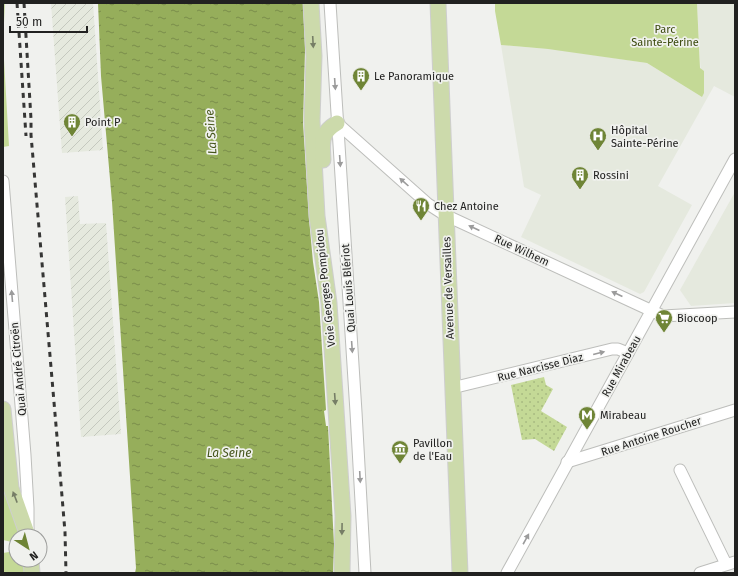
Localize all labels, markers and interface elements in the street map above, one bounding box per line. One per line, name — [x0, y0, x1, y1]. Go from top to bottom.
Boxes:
scale bar — [10, 8, 87, 34]
text: 50 m — [16, 15, 42, 29]
park label: Parc Sainte-Périne — [631, 23, 699, 49]
one-way arrow — [310, 36, 317, 48]
building icon: Le Panoramique — [351, 66, 371, 91]
place label: Le Panoramique — [374, 70, 454, 83]
one-way arrow — [331, 78, 338, 90]
water label: La Seine — [202, 109, 220, 155]
building icon: Point P — [62, 112, 82, 137]
place label: Point P — [85, 116, 121, 129]
place label: Hôpital Sainte-Périne — [611, 124, 679, 150]
hospital icon: Hôpital Sainte-Périne — [588, 126, 608, 151]
one-way arrow — [337, 155, 343, 168]
building icon: Rossini — [570, 165, 590, 190]
place label: Rossini — [593, 169, 629, 182]
one-way arrow — [399, 178, 409, 187]
restaurant icon: Chez Antoine — [411, 196, 431, 221]
place label: Chez Antoine — [434, 200, 499, 213]
one-way arrow — [468, 225, 479, 231]
street label: Voie Georges Pompidou — [313, 228, 338, 347]
street label: Rue Wilhem — [492, 232, 551, 269]
street label: Avenue de Versailles — [440, 237, 457, 339]
street label: Quai Louis Blériot — [339, 243, 358, 333]
one-way arrow — [8, 290, 15, 302]
one-way arrow — [612, 291, 623, 297]
supermarket icon: Biocoop — [654, 308, 674, 333]
place label: Biocoop — [677, 312, 718, 325]
street label: Quai André Citroën — [8, 321, 29, 416]
street label: Rue Mirabeau — [599, 333, 644, 399]
one-way arrow — [349, 341, 356, 353]
one-way arrow — [593, 349, 605, 355]
street label: Rue Narcisse Diaz — [496, 351, 584, 384]
one-way arrow — [332, 393, 339, 405]
metro station icon: Mirabeau — [577, 405, 597, 430]
place label: Mirabeau — [600, 409, 646, 422]
street label: Rue Antoine Roucher — [599, 414, 704, 459]
place label: Pavillon de l'Eau — [413, 437, 452, 463]
museum icon: Pavillon de l'Eau — [390, 439, 410, 464]
water label: La Seine — [207, 446, 251, 460]
one-way arrow — [357, 471, 363, 484]
one-way arrow — [11, 490, 17, 502]
one-way arrow — [339, 523, 346, 535]
north arrow — [8, 528, 48, 568]
one-way arrow — [522, 533, 529, 545]
text: N — [27, 548, 40, 563]

